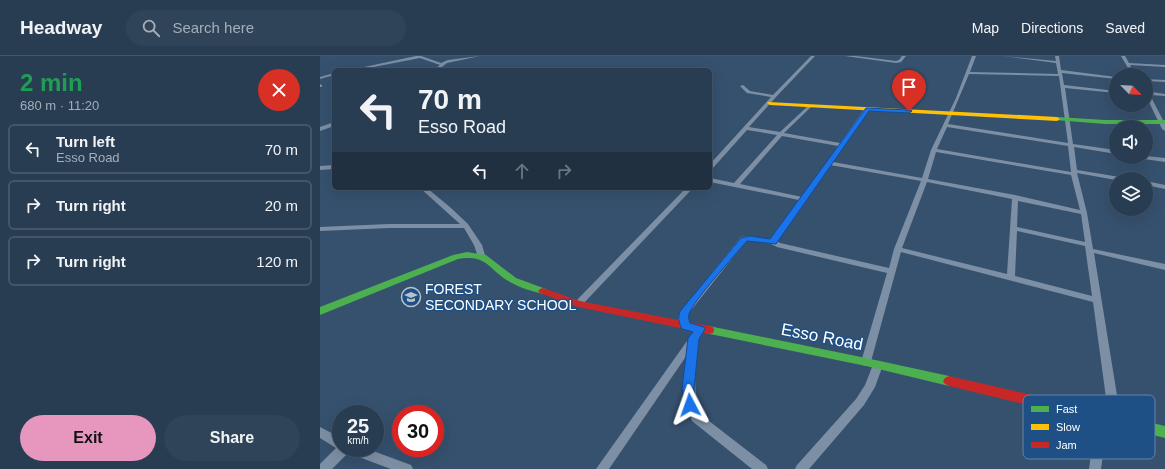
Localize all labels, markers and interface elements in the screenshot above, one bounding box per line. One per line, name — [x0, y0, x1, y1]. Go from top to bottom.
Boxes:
search box — [126, 10, 406, 46]
text: Headway — [20, 17, 102, 38]
icon: search — [140, 17, 162, 39]
text: Search here — [172, 19, 254, 36]
text: Map — [972, 20, 999, 36]
text: Directions — [1021, 20, 1083, 36]
text: Saved — [1105, 20, 1145, 36]
north arrow — [1109, 68, 1153, 112]
map controls — [1109, 68, 1153, 216]
text: 2 min — [20, 69, 83, 96]
button: close — [258, 69, 300, 111]
pin — [892, 70, 926, 111]
icon: arrive — [898, 76, 920, 98]
icon: left — [352, 84, 404, 136]
text: 70 m — [418, 84, 482, 115]
text: 680 m · 11:20 — [20, 98, 99, 113]
text: Esso Road — [418, 117, 506, 137]
button: sound — [1109, 120, 1153, 164]
text: Turn left — [56, 133, 115, 150]
icon: left — [22, 138, 44, 160]
text: 70 m — [265, 141, 298, 158]
text: Esso Road — [56, 150, 120, 165]
icon: left — [469, 160, 491, 182]
icon: ahead — [511, 160, 533, 182]
icon: right — [553, 160, 575, 182]
button: layers — [1109, 172, 1153, 216]
icon: right — [22, 194, 44, 216]
text: Turn right — [56, 197, 126, 214]
text: 20 m — [265, 197, 298, 214]
icon: right — [22, 250, 44, 272]
text: Turn right — [56, 253, 126, 270]
text: 120 m — [256, 253, 298, 270]
place label: FOREST SECONDARY SCHOOL — [425, 281, 576, 313]
school or university icon: FOREST SECONDARY SCHOOL — [400, 286, 422, 308]
street label: Esso Road — [779, 320, 865, 354]
position arrow — [669, 384, 711, 426]
legend — [1023, 395, 1155, 459]
text: Fast — [1056, 403, 1077, 415]
speed limit sign: 30 — [392, 405, 444, 457]
button: Exit — [20, 415, 156, 461]
button: Share — [164, 415, 300, 461]
text: 25 — [347, 415, 369, 437]
text: Slow — [1056, 421, 1080, 433]
text: km/h — [347, 435, 369, 446]
text: Jam — [1056, 439, 1077, 451]

